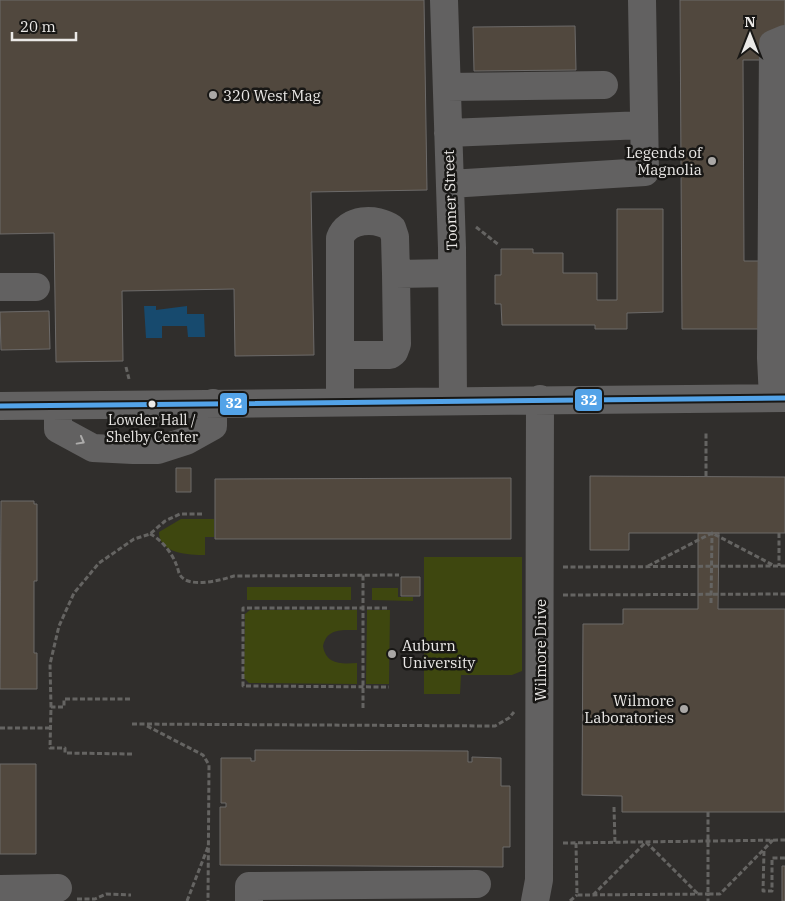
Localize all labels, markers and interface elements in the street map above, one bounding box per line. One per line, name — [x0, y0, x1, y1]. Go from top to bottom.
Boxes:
scale bar — [12, 10, 76, 42]
north arrow — [725, 10, 775, 60]
text: N — [744, 13, 756, 31]
text: 20 m — [20, 17, 56, 36]
place label: 320 West Mag — [223, 86, 321, 105]
marker: 320 West Mag — [207, 89, 219, 101]
place label: Legends of Magnolia — [626, 143, 703, 179]
street label: Toomer Street — [439, 149, 461, 251]
marker: Legends of Magnolia — [706, 155, 718, 167]
line badge: 32 — [574, 388, 603, 412]
text: 32 — [581, 391, 597, 409]
line badge: 32 — [219, 392, 248, 416]
text: 32 — [226, 394, 242, 412]
marker: Lowder Hall / Shelby Center — [147, 399, 157, 409]
place label: Lowder Hall / Shelby Center — [106, 411, 199, 446]
one-way arrow — [76, 435, 85, 445]
street label: Wilmore Drive — [531, 599, 550, 701]
place label: Auburn University — [402, 636, 475, 672]
marker: Auburn University — [386, 648, 398, 660]
place label: Wilmore Laboratories — [584, 691, 674, 727]
marker: Wilmore Laboratories — [678, 703, 690, 715]

